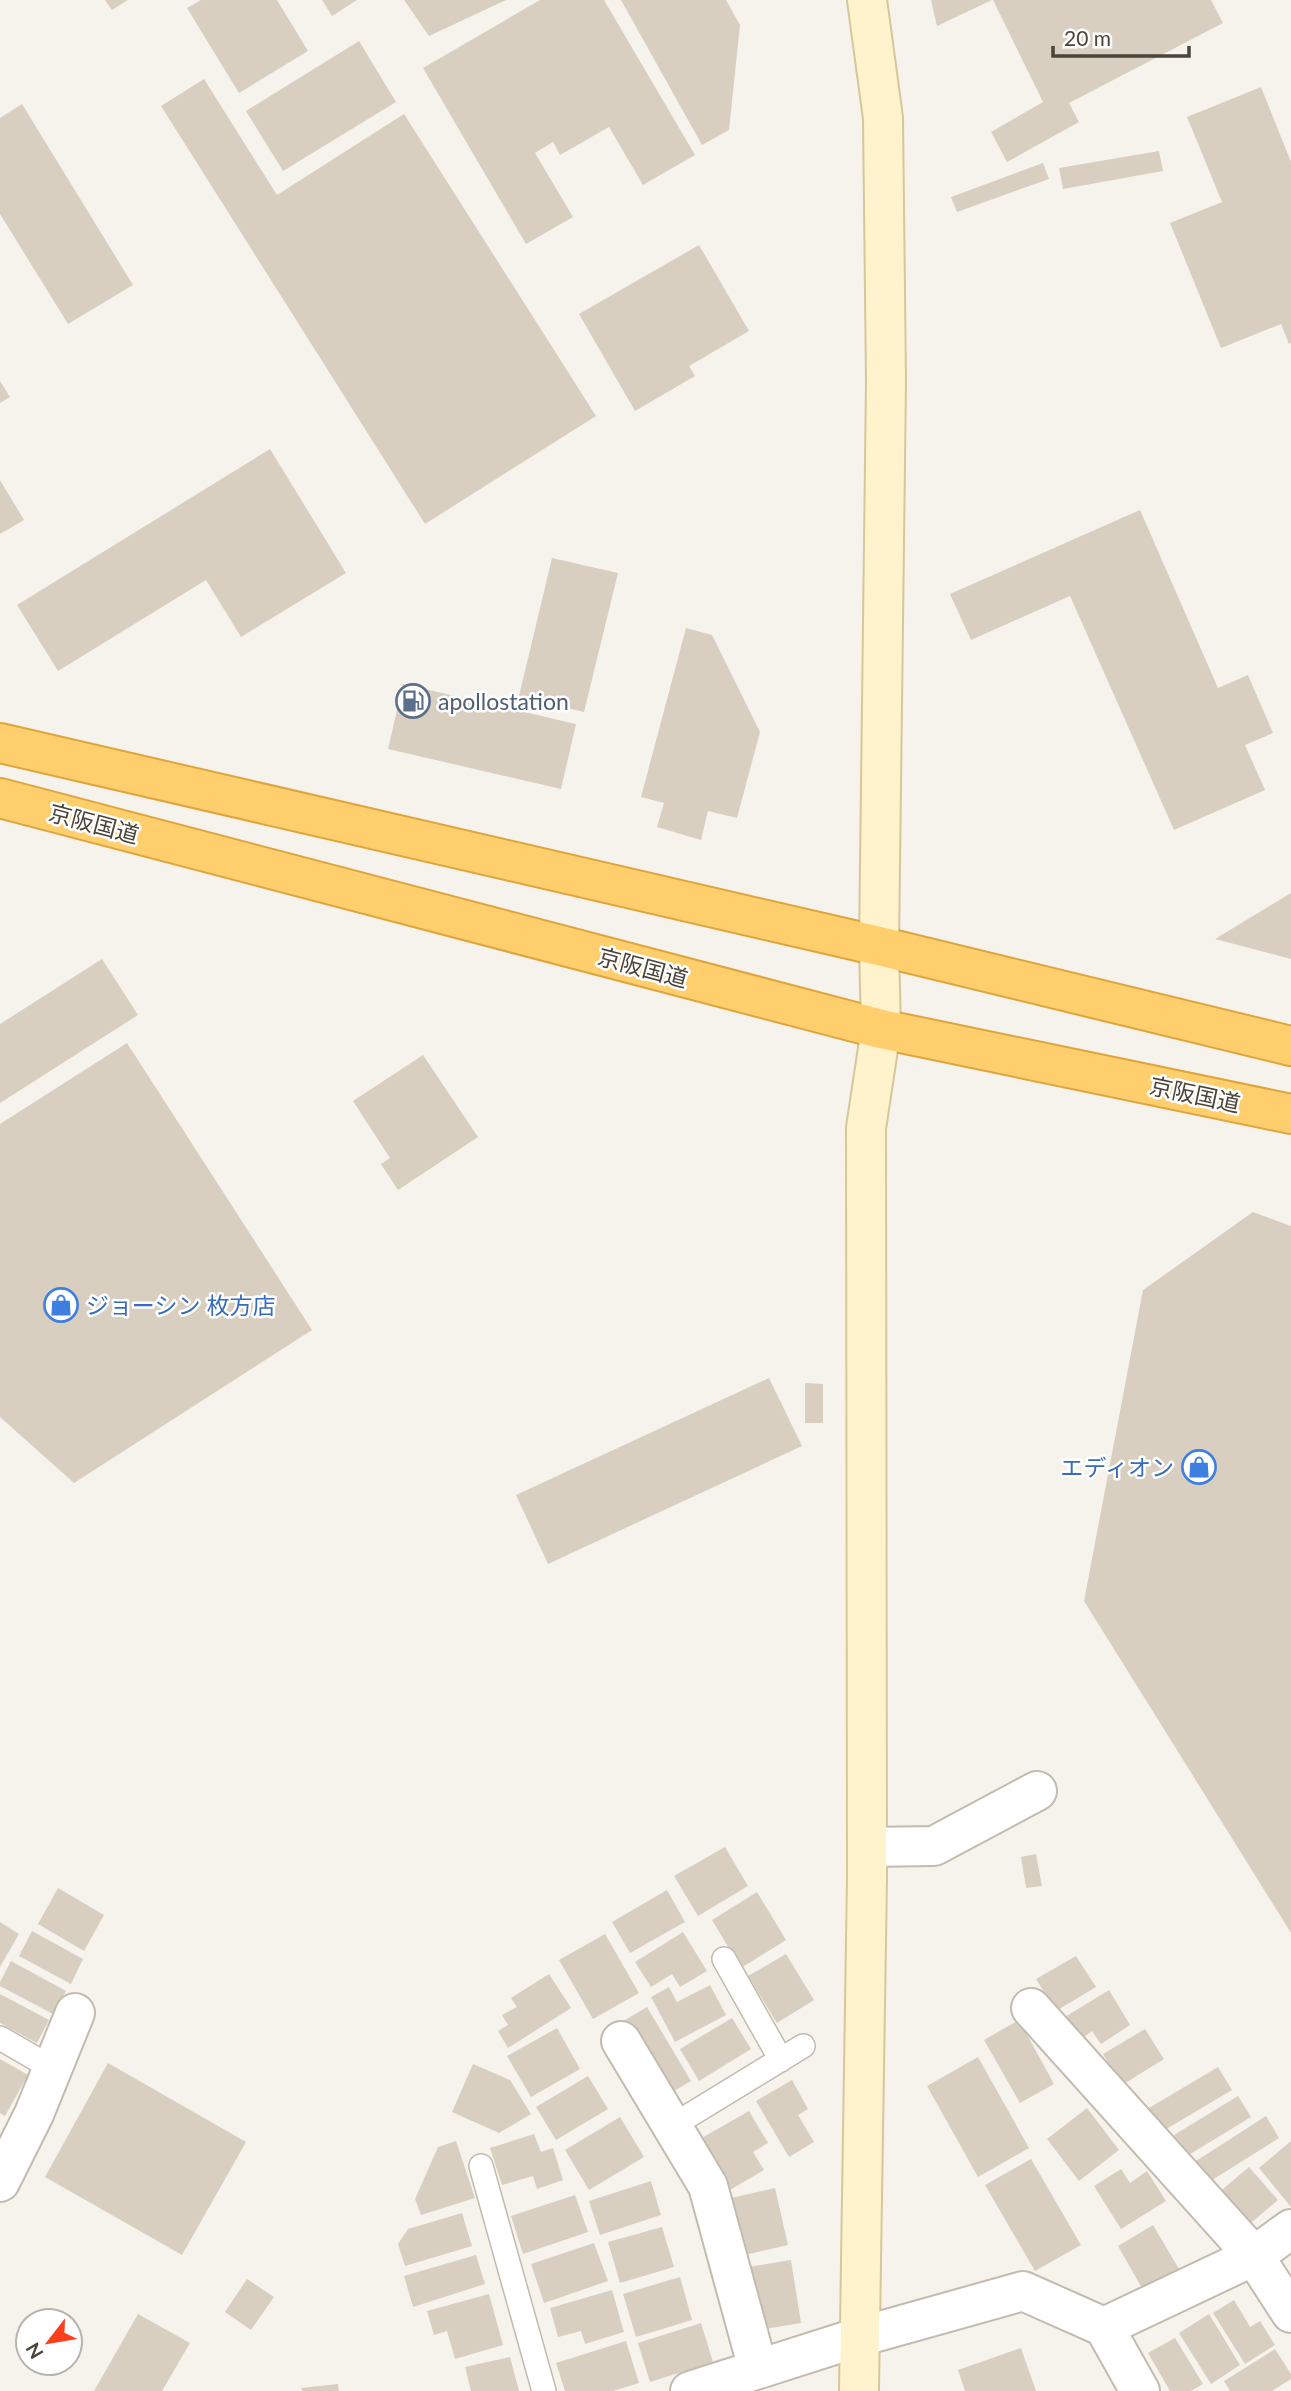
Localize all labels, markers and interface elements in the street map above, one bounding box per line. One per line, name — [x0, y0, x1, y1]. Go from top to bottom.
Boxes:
scale bar — [1053, 14, 1190, 58]
text: 20 m — [1064, 25, 1111, 50]
fuel station icon: apollostation — [394, 682, 432, 720]
place label: apollostation — [438, 687, 569, 715]
street label: 京阪国道 — [46, 798, 142, 848]
street label: 京阪国道 — [595, 942, 691, 992]
street label: 京阪国道 — [1147, 1071, 1243, 1117]
shop icon: ジョーシン 枚方店 — [42, 1286, 80, 1324]
place label: ジョーシン 枚方店 — [86, 1291, 275, 1319]
shop icon: エディオン — [1180, 1448, 1218, 1486]
place label: エディオン — [1061, 1453, 1174, 1481]
north arrow — [14, 2307, 84, 2377]
text: N — [20, 2339, 48, 2363]

